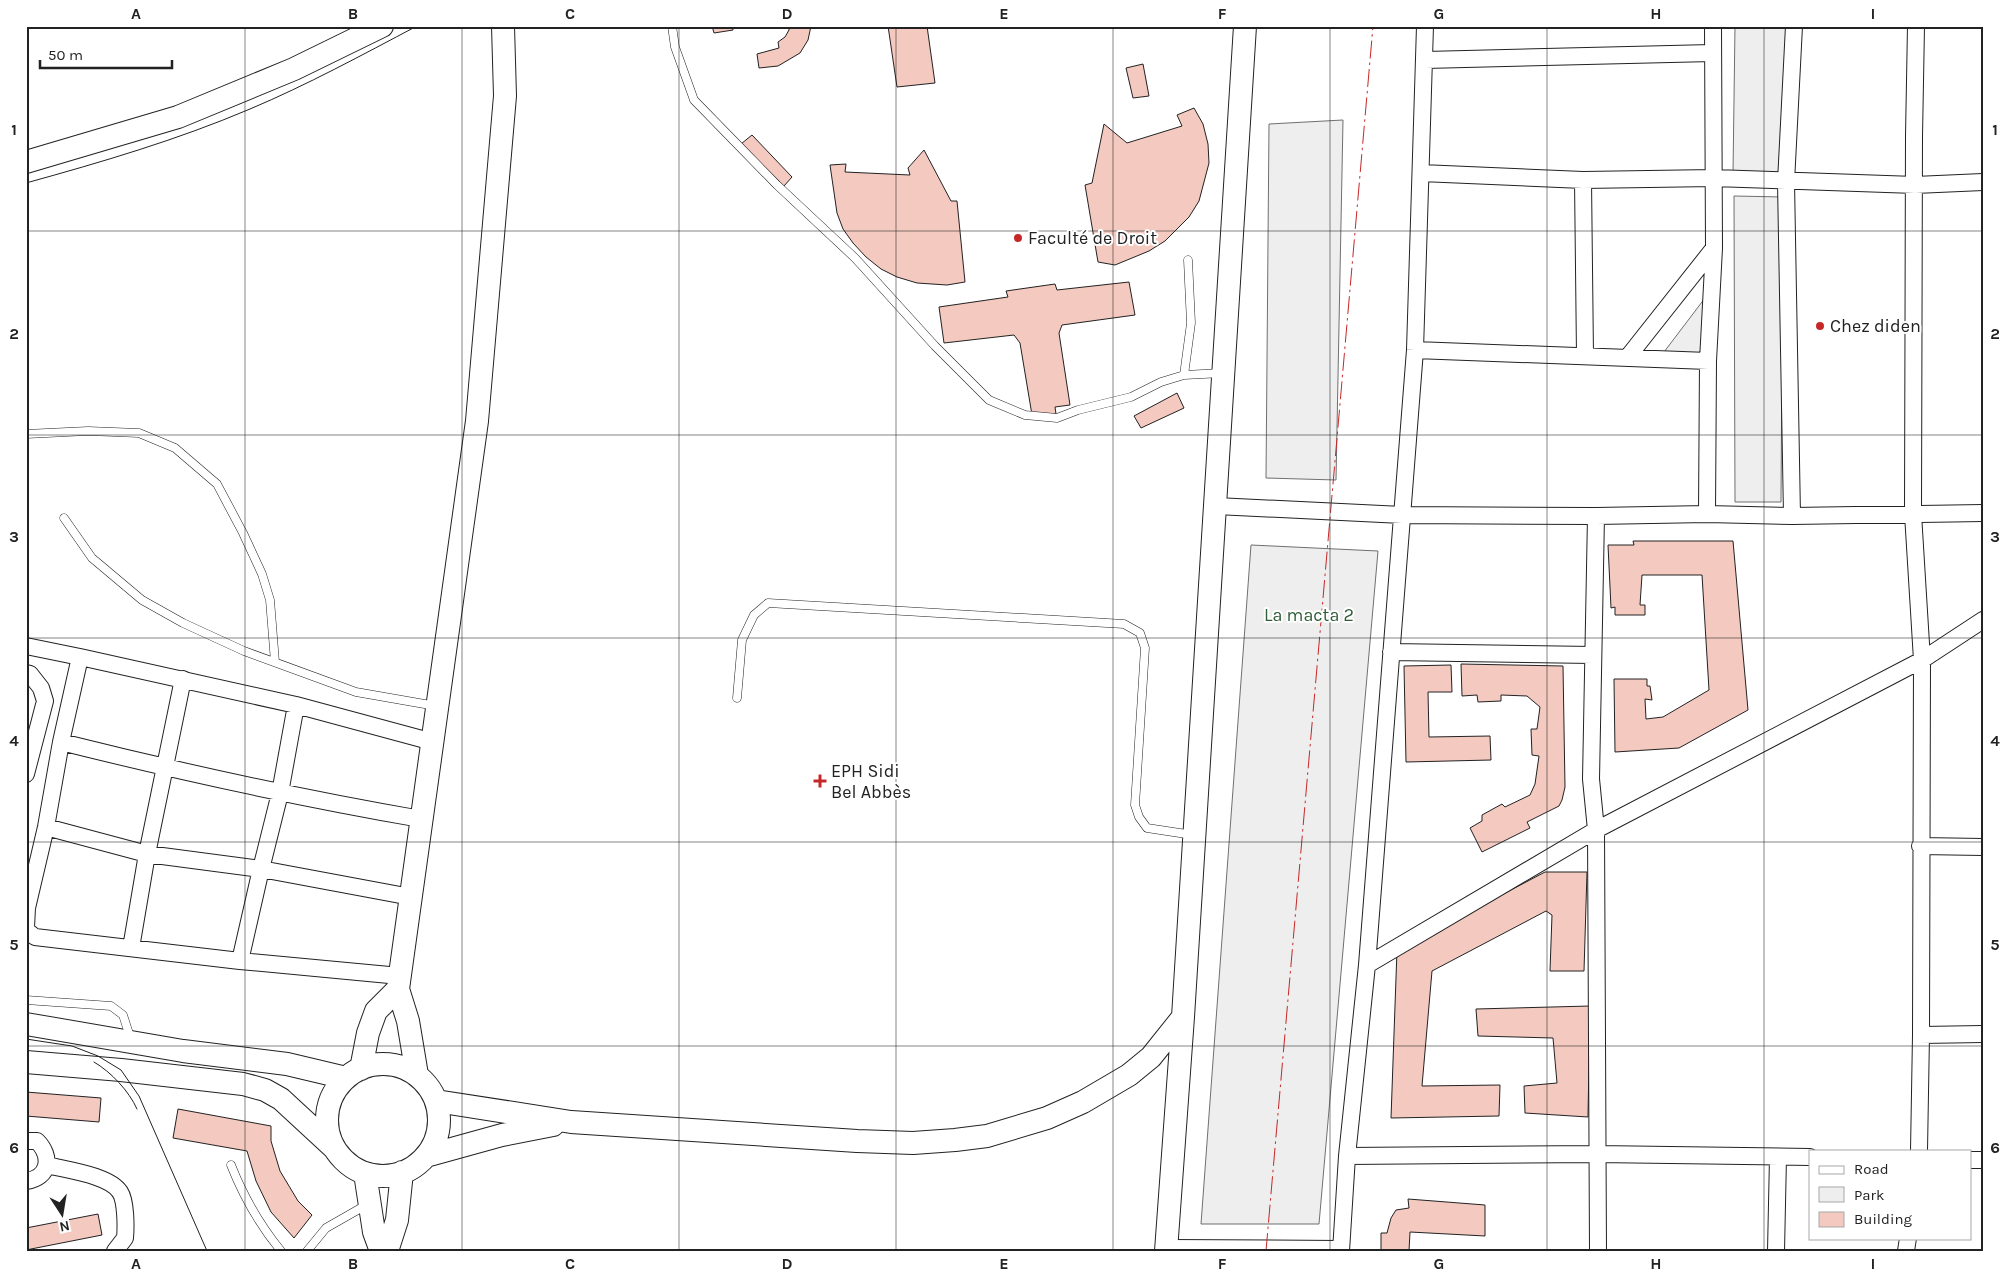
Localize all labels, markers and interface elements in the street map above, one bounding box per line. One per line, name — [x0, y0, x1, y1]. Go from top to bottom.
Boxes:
text: A — [131, 4, 141, 23]
text: B — [348, 4, 358, 23]
text: C — [565, 4, 575, 23]
text: D — [782, 4, 793, 23]
text: E — [999, 4, 1009, 23]
text: F — [1218, 4, 1227, 23]
text: G — [1434, 4, 1444, 23]
text: H — [1650, 4, 1662, 23]
text: I — [1871, 4, 1875, 23]
scale bar — [40, 38, 172, 70]
text: 50 m — [48, 46, 83, 64]
text: 1 — [11, 120, 17, 139]
text: 1 — [1992, 120, 1998, 139]
place label: Faculté de Droit — [1028, 227, 1157, 249]
marker: Faculté de Droit — [1012, 232, 1024, 244]
place label: Chez diden — [1830, 315, 1921, 337]
marker: Chez diden — [1814, 320, 1826, 332]
text: 2 — [9, 324, 19, 343]
text: 2 — [1990, 324, 2000, 343]
text: 3 — [9, 527, 19, 546]
text: 3 — [1990, 527, 2000, 546]
park label: La macta 2 — [1264, 604, 1354, 626]
text: 4 — [9, 731, 19, 750]
text: 4 — [1990, 731, 2000, 750]
place label: EPH Sidi Bel Abbès — [831, 760, 911, 803]
marker: EPH Sidi Bel Abbès — [813, 774, 827, 788]
text: 5 — [9, 935, 19, 954]
text: 5 — [1990, 935, 2000, 954]
text: 6 — [9, 1138, 19, 1157]
text: 6 — [1990, 1138, 2000, 1157]
legend — [1809, 1150, 1972, 1240]
text: Road — [1854, 1160, 1889, 1178]
text: Park — [1854, 1186, 1884, 1204]
north arrow — [38, 1190, 88, 1240]
text: Building — [1854, 1210, 1912, 1228]
text: N — [58, 1217, 71, 1236]
text: A — [131, 1254, 141, 1273]
text: B — [348, 1254, 358, 1273]
text: C — [565, 1254, 575, 1273]
text: D — [782, 1254, 793, 1273]
text: E — [999, 1254, 1009, 1273]
text: F — [1218, 1254, 1227, 1273]
text: G — [1434, 1254, 1444, 1273]
text: H — [1650, 1254, 1662, 1273]
text: I — [1871, 1254, 1875, 1273]

